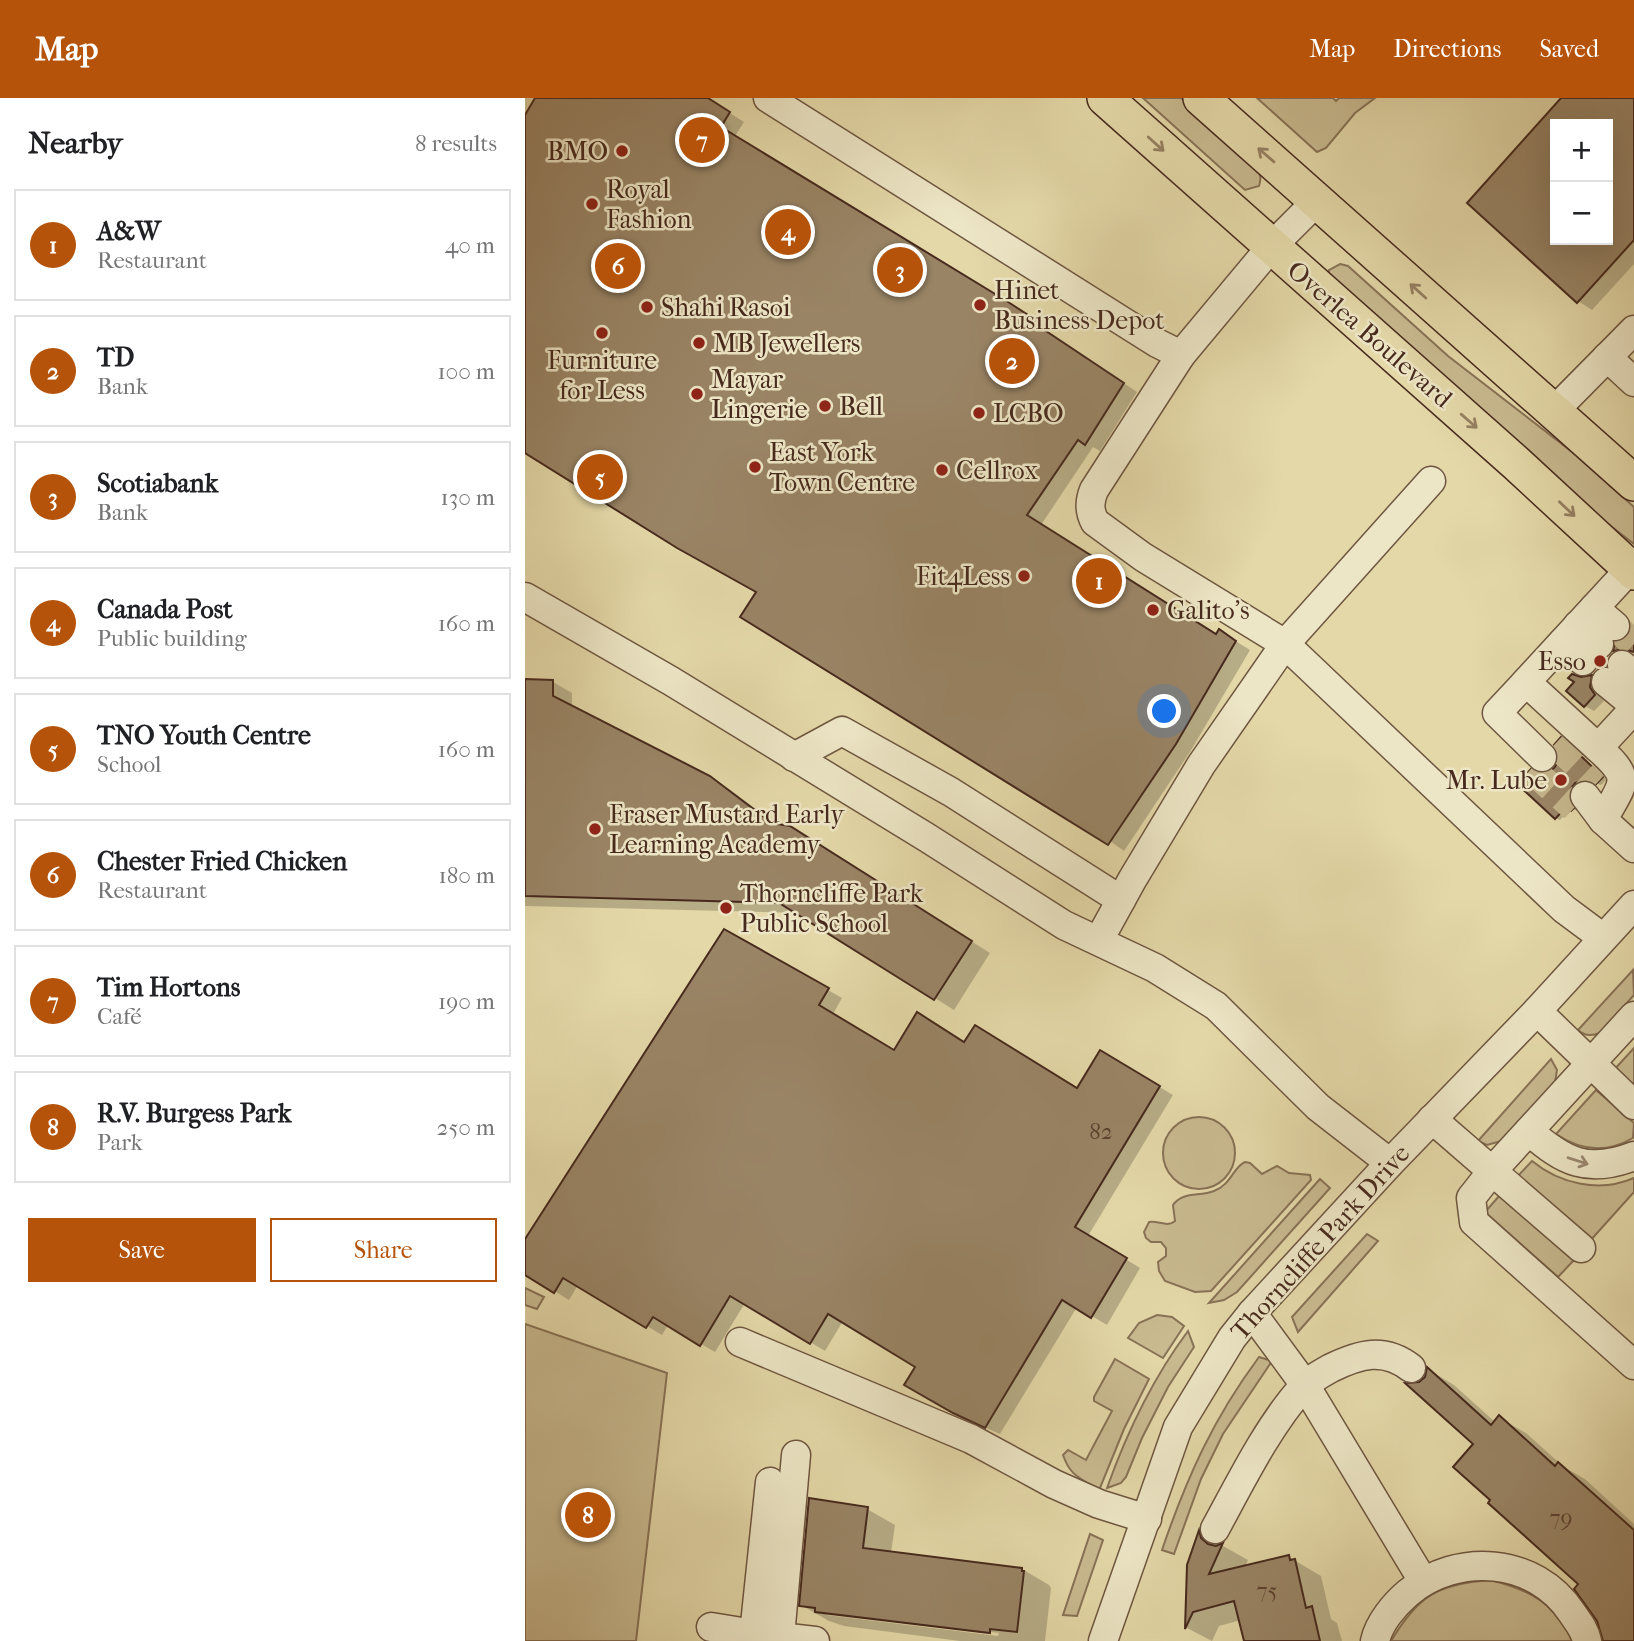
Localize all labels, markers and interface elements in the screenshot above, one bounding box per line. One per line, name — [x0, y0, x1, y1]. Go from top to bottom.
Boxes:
text: Map — [35, 30, 98, 69]
text: Map — [1309, 35, 1355, 63]
text: Directions — [1393, 35, 1501, 63]
text: Saved — [1539, 35, 1599, 63]
pin: 7 — [679, 114, 725, 166]
map controls — [1550, 119, 1613, 245]
button: + — [1550, 119, 1613, 182]
text: Nearby — [28, 126, 123, 161]
text: 8 results — [415, 130, 497, 157]
one-way arrow — [1147, 135, 1164, 152]
place label: BMO — [547, 136, 608, 167]
marker: BMO — [614, 143, 630, 159]
one-way arrow — [1258, 147, 1276, 163]
place label: Royal Fashion — [606, 174, 692, 235]
button: − — [1550, 182, 1613, 245]
marker: Royal Fashion — [584, 196, 600, 212]
pin: 4 — [765, 206, 811, 258]
text: A&W — [97, 216, 161, 247]
text: 1 — [49, 232, 57, 259]
text: 40 m — [445, 232, 495, 259]
pin: 6 — [595, 240, 641, 292]
pin: 3 — [877, 244, 923, 296]
text: Restaurant — [97, 247, 207, 274]
street label: Overlea Boulevard — [1281, 254, 1459, 415]
place label: Hinet Business Depot — [994, 275, 1165, 336]
one-way arrow — [1409, 283, 1427, 299]
place label: Shahi Rasoi — [661, 292, 791, 323]
marker: Hinet Business Depot — [972, 297, 988, 313]
marker: Shahi Rasoi — [639, 299, 655, 315]
marker: Furniture for Less — [594, 325, 610, 341]
place label: MB Jewellers — [713, 328, 860, 359]
marker: MB Jewellers — [691, 335, 707, 351]
pin: 2 — [989, 335, 1035, 387]
text: TD — [97, 342, 134, 373]
place label: Furniture for Less — [547, 345, 657, 406]
text: 2 — [47, 358, 59, 385]
text: 100 m — [437, 358, 495, 385]
place label: Mayar Lingerie — [711, 364, 808, 425]
text: Bank — [97, 373, 148, 400]
marker: Mayar Lingerie — [689, 386, 705, 402]
place label: Bell — [839, 391, 883, 422]
marker: Bell — [817, 398, 833, 414]
place label: LCBO — [993, 398, 1064, 429]
marker: LCBO — [971, 405, 987, 421]
one-way arrow — [1460, 413, 1478, 429]
place label: East York Town Centre — [769, 437, 915, 498]
pin: 5 — [577, 451, 623, 503]
place label: Cellrox — [956, 455, 1038, 486]
marker: East York Town Centre — [747, 459, 763, 475]
marker: Cellrox — [934, 462, 950, 478]
text: Scotiabank — [97, 468, 218, 499]
text: 3 — [48, 484, 58, 511]
text: 130 m — [441, 484, 495, 511]
text: Bank — [97, 499, 148, 526]
one-way arrow — [1558, 501, 1575, 518]
pin: 1 — [1076, 555, 1122, 607]
place label: Fit4Less — [916, 561, 1010, 592]
marker: Fit4Less — [1016, 568, 1032, 584]
text: Canada Post — [97, 594, 233, 625]
place label: Galito's — [1167, 595, 1250, 626]
marker: Galito's — [1145, 602, 1161, 618]
text: 4 — [46, 610, 60, 637]
text: 160 m — [438, 610, 495, 637]
text: Public building — [97, 625, 247, 652]
place label: Esso — [1538, 646, 1586, 677]
marker: Esso — [1592, 653, 1608, 669]
your location — [1147, 694, 1181, 728]
text: TNO Youth Centre — [97, 720, 311, 751]
text: 5 — [48, 736, 58, 763]
text: 160 m — [438, 736, 495, 763]
text: School — [97, 751, 161, 778]
place label: Mr. Lube — [1446, 765, 1547, 796]
marker: Mr. Lube — [1553, 772, 1569, 788]
place label: Fraser Mustard Early Learning Academy — [609, 799, 845, 860]
marker: Fraser Mustard Early Learning Academy — [587, 821, 603, 837]
text: Chester Fried Chicken — [97, 846, 347, 877]
text: 6 — [47, 862, 59, 889]
text: 180 m — [438, 862, 495, 889]
text: Restaurant — [97, 877, 207, 904]
place label: Thorncliffe Park Public School — [740, 878, 924, 939]
marker: Thorncliffe Park Public School — [718, 900, 734, 916]
text: Tim Hortons — [97, 972, 240, 1003]
text: 7 — [47, 988, 59, 1015]
text: 190 m — [438, 988, 495, 1015]
text: Café — [97, 1003, 142, 1030]
text: R.V. Burgess Park — [97, 1098, 291, 1129]
text: 8 — [47, 1114, 59, 1141]
text: 250 m — [437, 1114, 495, 1141]
house number: 82 — [1089, 1118, 1113, 1145]
text: Park — [97, 1129, 143, 1156]
street label: Thorncliffe Park Drive — [1224, 1138, 1416, 1346]
one-way arrow — [1566, 1156, 1588, 1168]
button: Save — [28, 1218, 256, 1282]
button: Share — [270, 1218, 497, 1282]
pin: 8 — [565, 1489, 611, 1541]
house number: 79 — [1549, 1504, 1573, 1531]
house number: 75 — [1256, 1577, 1278, 1604]

